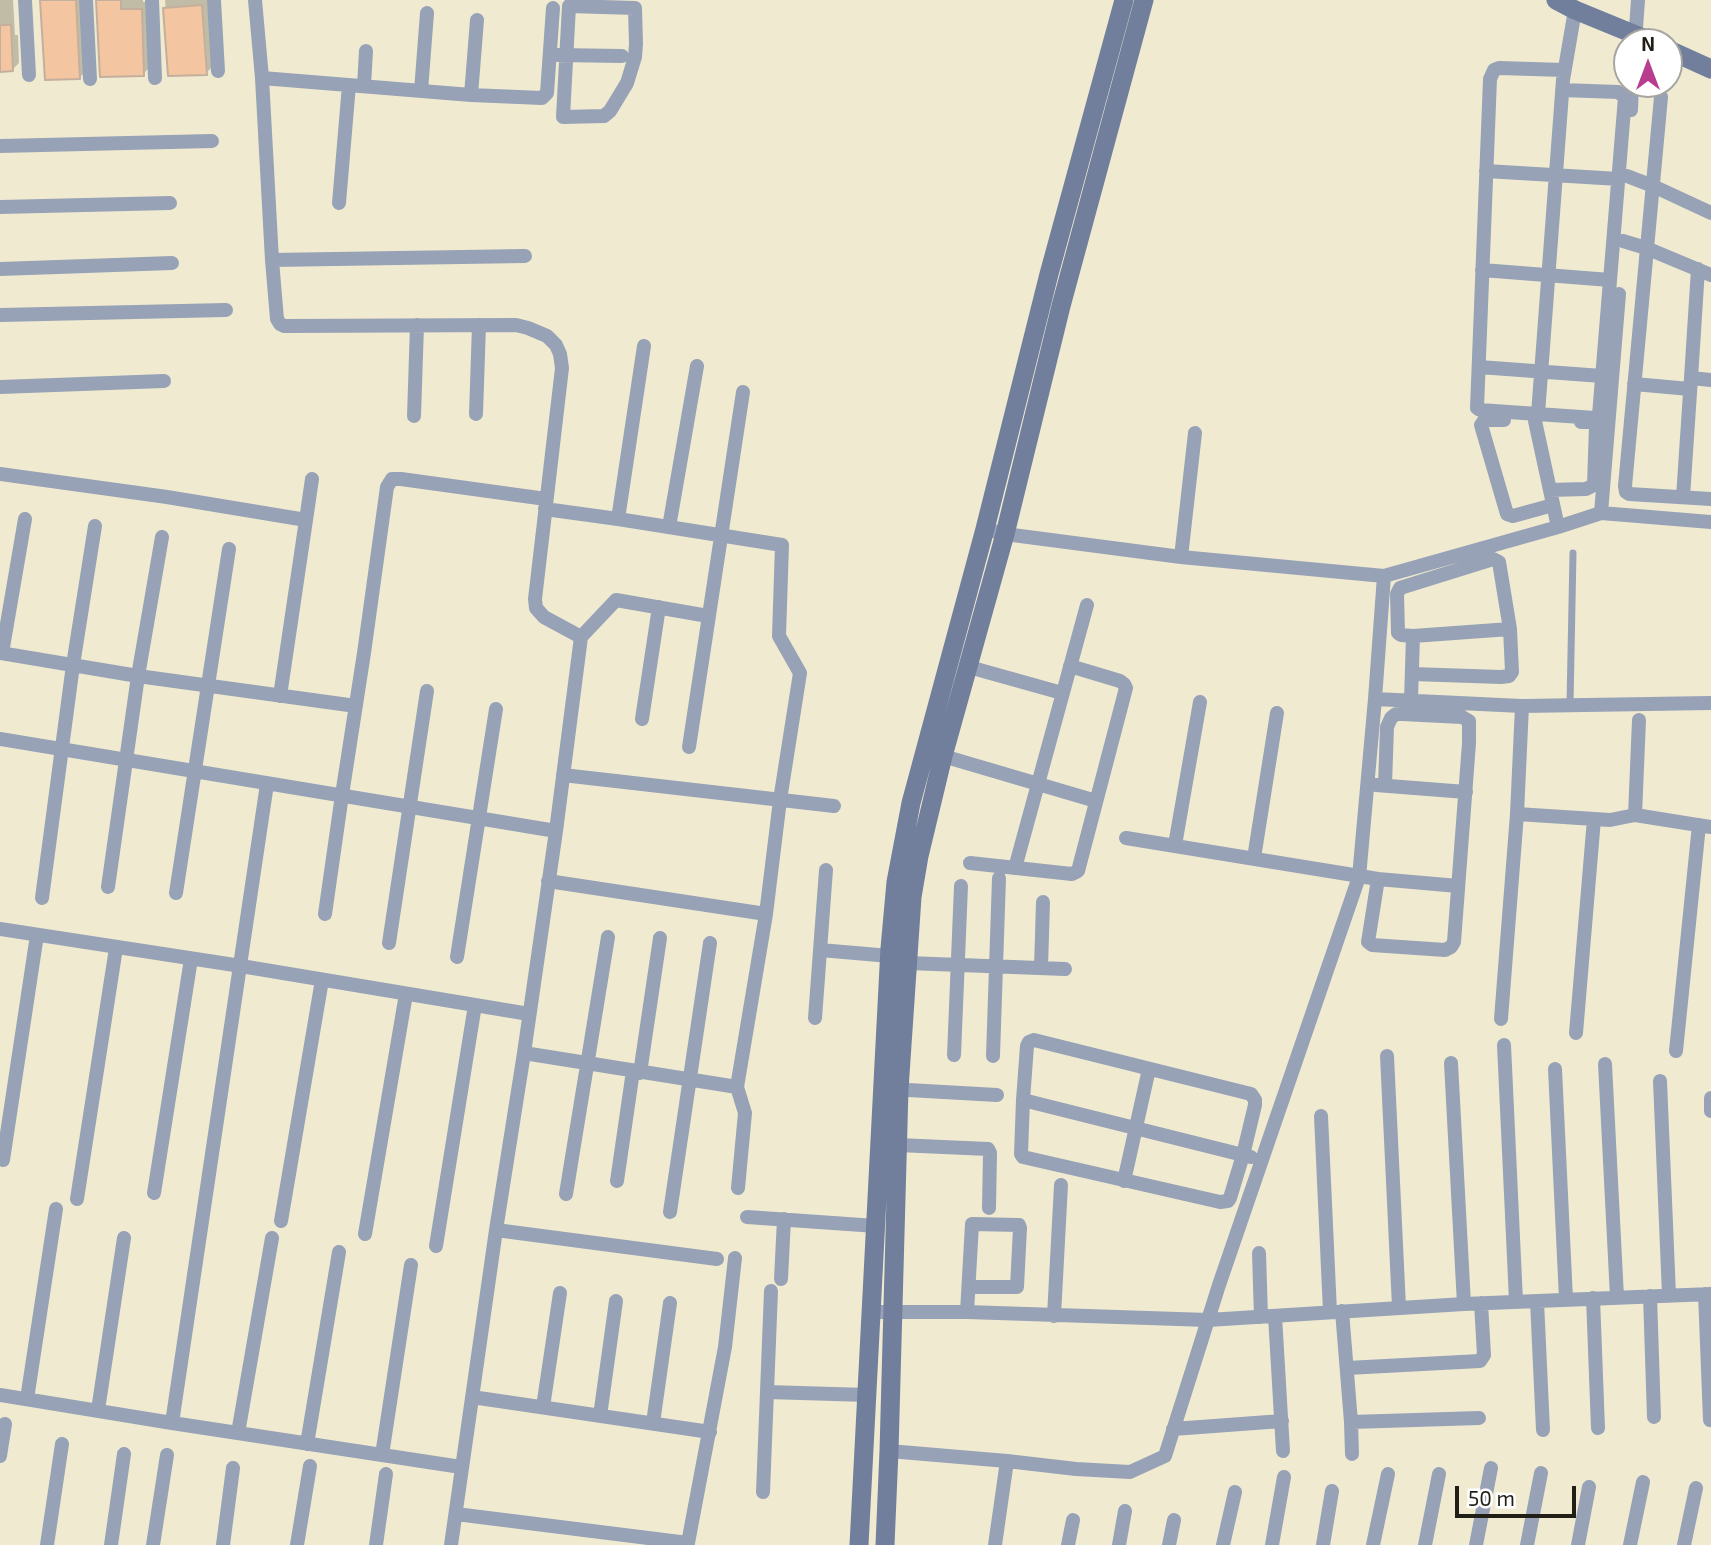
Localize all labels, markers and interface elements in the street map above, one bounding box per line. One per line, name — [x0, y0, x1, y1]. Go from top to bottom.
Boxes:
north arrow — [1613, 28, 1683, 98]
text: N — [1641, 32, 1655, 55]
scale bar — [1459, 1472, 1580, 1516]
text: 50 m — [1468, 1485, 1515, 1510]

